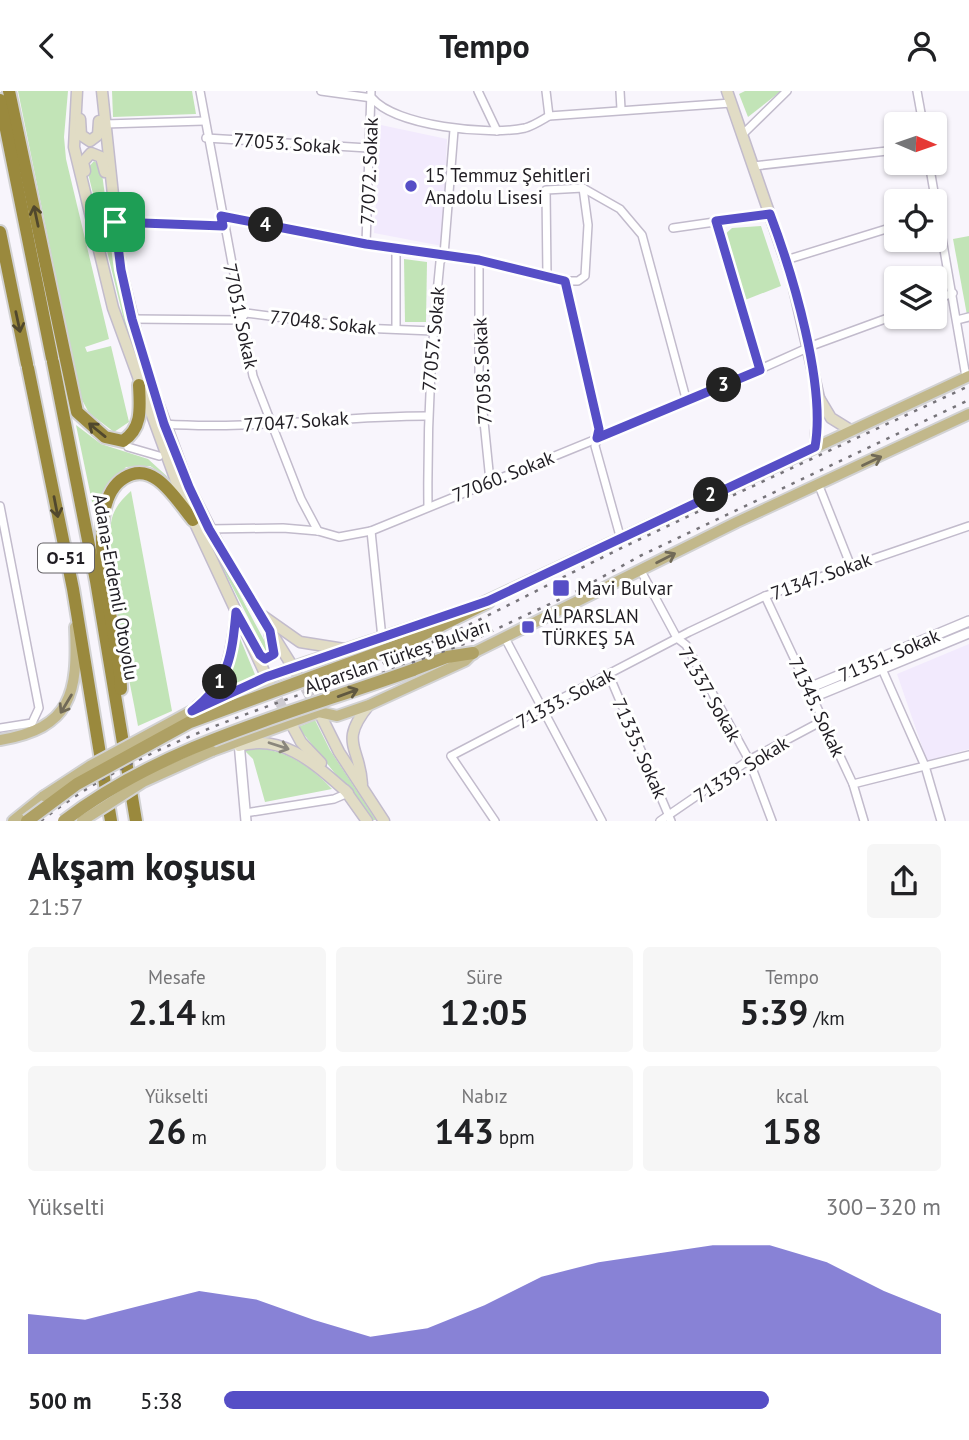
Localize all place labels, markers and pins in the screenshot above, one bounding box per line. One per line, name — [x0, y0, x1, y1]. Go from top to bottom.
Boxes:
place label: 15 Temmuz Şehitleri Anadolu Lisesi — [425, 163, 590, 209]
marker: 15 Temmuz Şehitleri Anadolu Lisesi — [403, 178, 419, 194]
pin — [85, 192, 145, 252]
pin: 4 — [248, 207, 284, 243]
pin: 3 — [706, 367, 742, 403]
pin: 2 — [694, 477, 728, 513]
place label: Mavi Bulvar — [577, 576, 673, 600]
marker: Mavi Bulvar — [551, 578, 571, 598]
place label: ALPARSLAN TÜRKEŞ 5A — [542, 604, 639, 650]
marker: ALPARSLAN TÜRKEŞ 5A — [520, 619, 536, 635]
pin: 1 — [202, 665, 238, 699]

